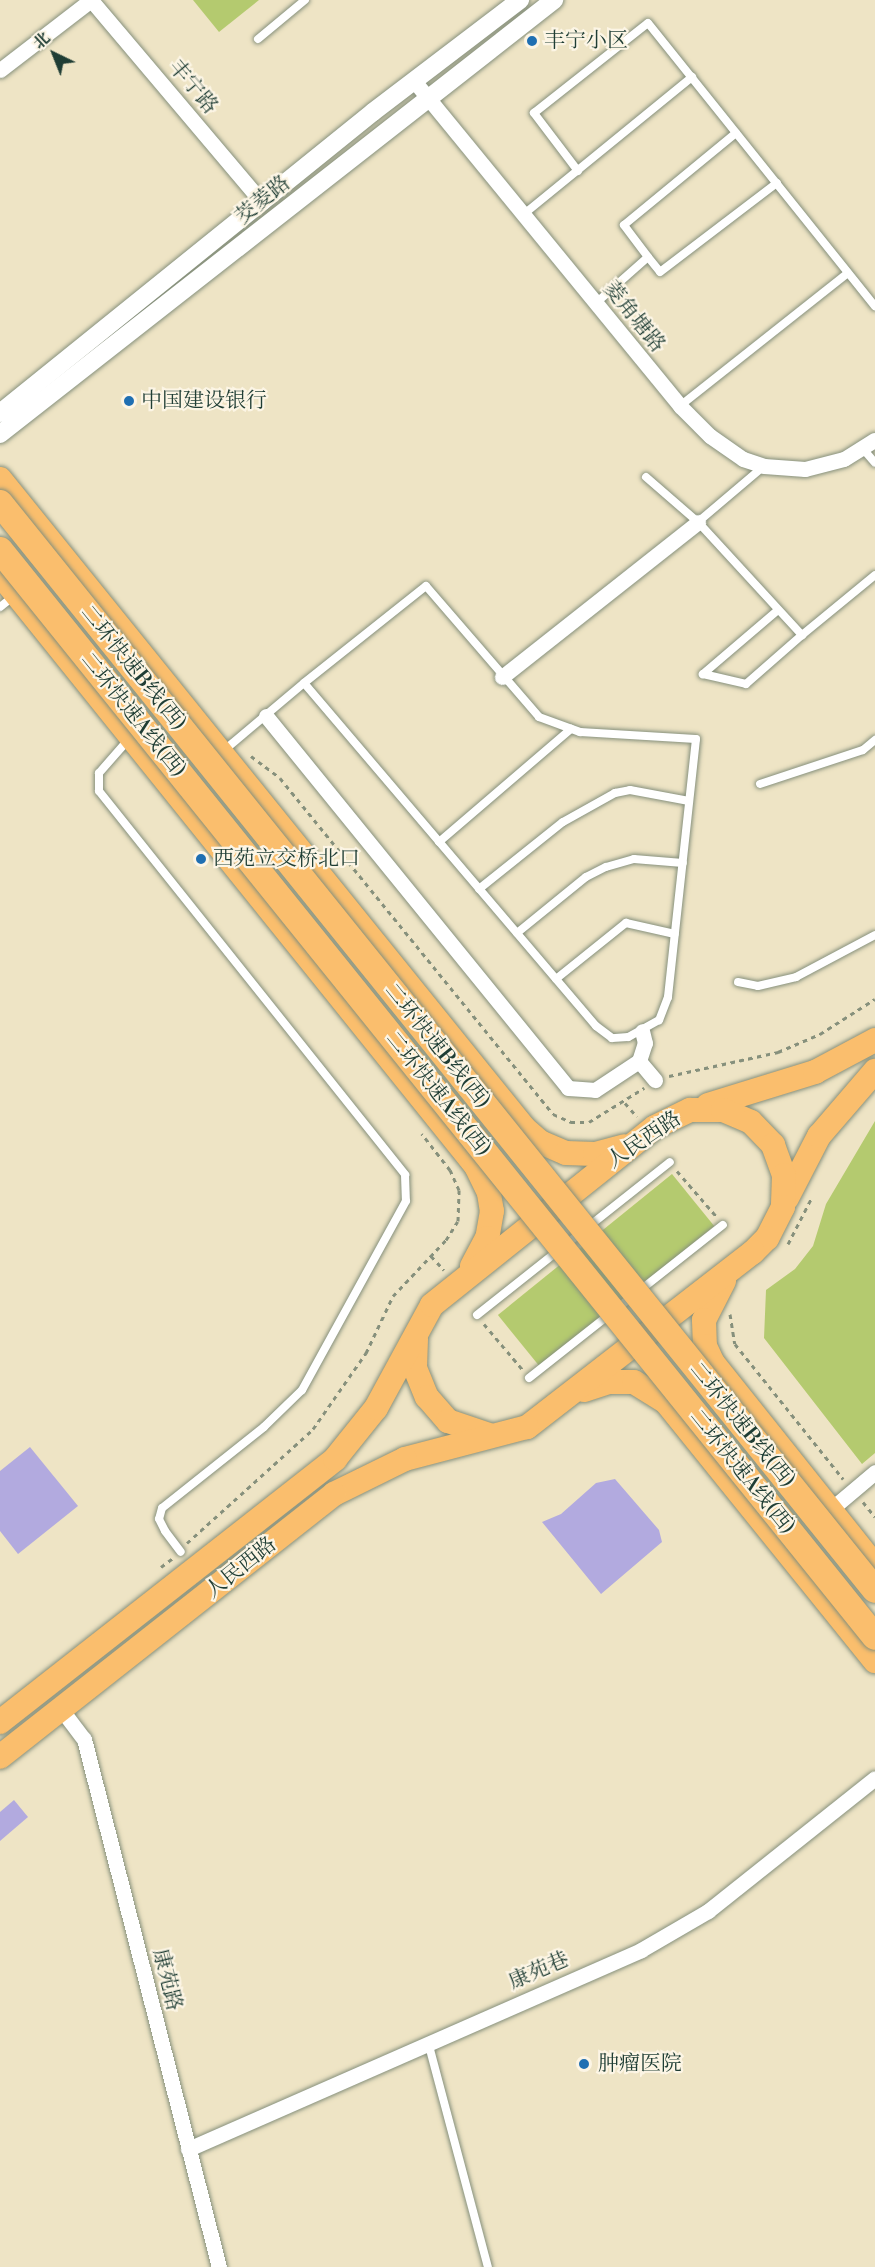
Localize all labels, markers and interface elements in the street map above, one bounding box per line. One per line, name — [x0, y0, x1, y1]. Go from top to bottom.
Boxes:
north arrow — [24, 24, 84, 84]
text: 北 — [29, 28, 54, 54]
place label: 丰宁小区 — [544, 28, 628, 54]
marker: 丰宁小区 — [525, 34, 539, 48]
street label: 丰宁路 — [163, 55, 223, 119]
street label: 茭菱路 — [231, 170, 295, 230]
street label: 菱角塘路 — [598, 276, 670, 358]
place label: 中国建设银行 — [141, 388, 267, 414]
marker: 中国建设银行 — [122, 394, 136, 408]
street label: 二环快速B线(西) — [75, 600, 191, 736]
street label: 二环快速A线(西) — [75, 647, 191, 783]
place label: 西苑立交桥北口 — [213, 846, 360, 872]
marker: 西苑立交桥北口 — [194, 852, 208, 866]
street label: 二环快速B线(西) — [379, 978, 495, 1114]
street label: 二环快速A线(西) — [380, 1026, 496, 1162]
street label: 人民西路 — [602, 1106, 686, 1174]
street label: 二环快速B线(西) — [684, 1357, 800, 1493]
street label: 二环快速A线(西) — [684, 1404, 800, 1540]
street label: 人民西路 — [200, 1532, 282, 1604]
street label: 康苑路 — [147, 1946, 187, 2014]
street label: 康苑巷 — [505, 1947, 573, 1995]
place label: 肿瘤医院 — [598, 2051, 682, 2077]
marker: 肿瘤医院 — [575, 2055, 593, 2073]

